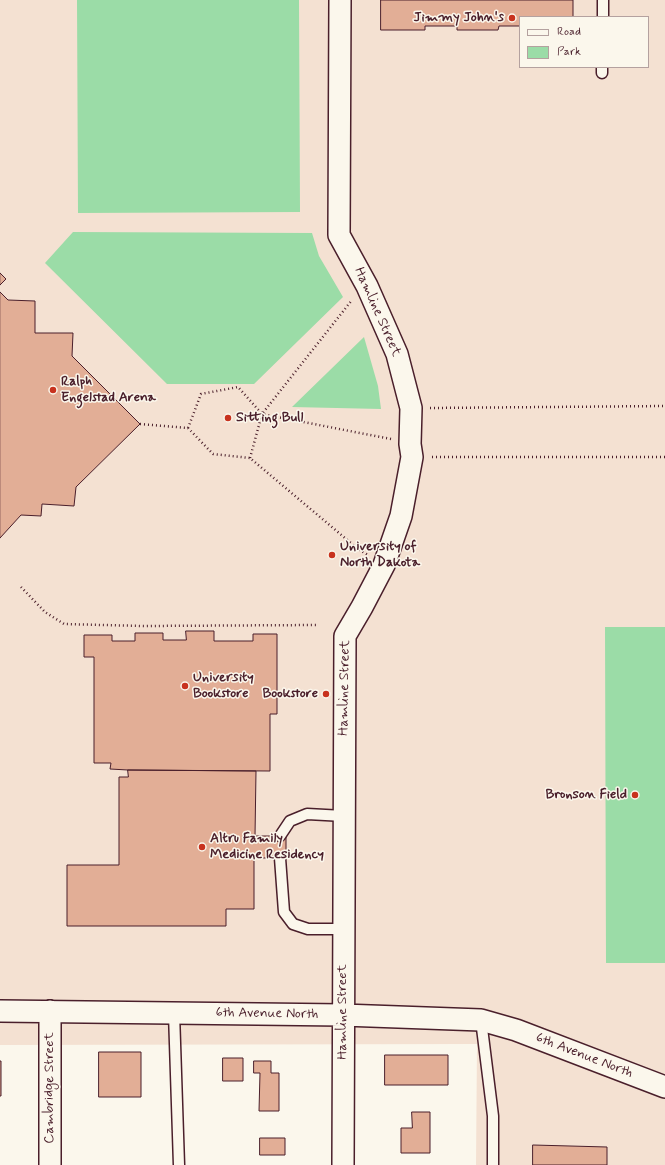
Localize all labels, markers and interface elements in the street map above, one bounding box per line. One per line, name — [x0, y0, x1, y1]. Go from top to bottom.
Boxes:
place label: Jimmy John's — [413, 10, 504, 26]
marker: Jimmy John's — [507, 13, 517, 23]
legend — [519, 16, 649, 68]
text: Road — [557, 24, 581, 40]
text: Park — [557, 44, 581, 60]
street label: Hamline Street — [350, 265, 404, 359]
place label: Ralph Engelstad Arena — [61, 374, 156, 406]
marker: Ralph Engelstad Arena — [48, 385, 58, 395]
place label: Sitting Bull — [236, 410, 303, 426]
marker: Sitting Bull — [223, 413, 233, 423]
place label: University of North Dakota — [340, 539, 420, 572]
marker: University of North Dakota — [327, 550, 337, 560]
street label: Hamline Street — [336, 640, 354, 736]
place label: University Bookstore — [193, 670, 254, 702]
marker: University Bookstore — [180, 681, 190, 691]
place label: Bookstore — [262, 686, 318, 702]
marker: Bookstore — [321, 689, 331, 699]
place label: Bronson Field — [545, 787, 627, 803]
marker: Bronson Field — [630, 790, 640, 800]
place label: Altru Family Medicine Residency — [210, 831, 324, 864]
marker: Altru Family Medicine Residency — [197, 842, 207, 852]
street label: Hamline Street — [335, 964, 351, 1060]
street label: 6th Avenue North — [215, 1005, 319, 1023]
street label: 6th Avenue North — [533, 1030, 635, 1082]
street label: Cambridge Street — [42, 1032, 58, 1144]

